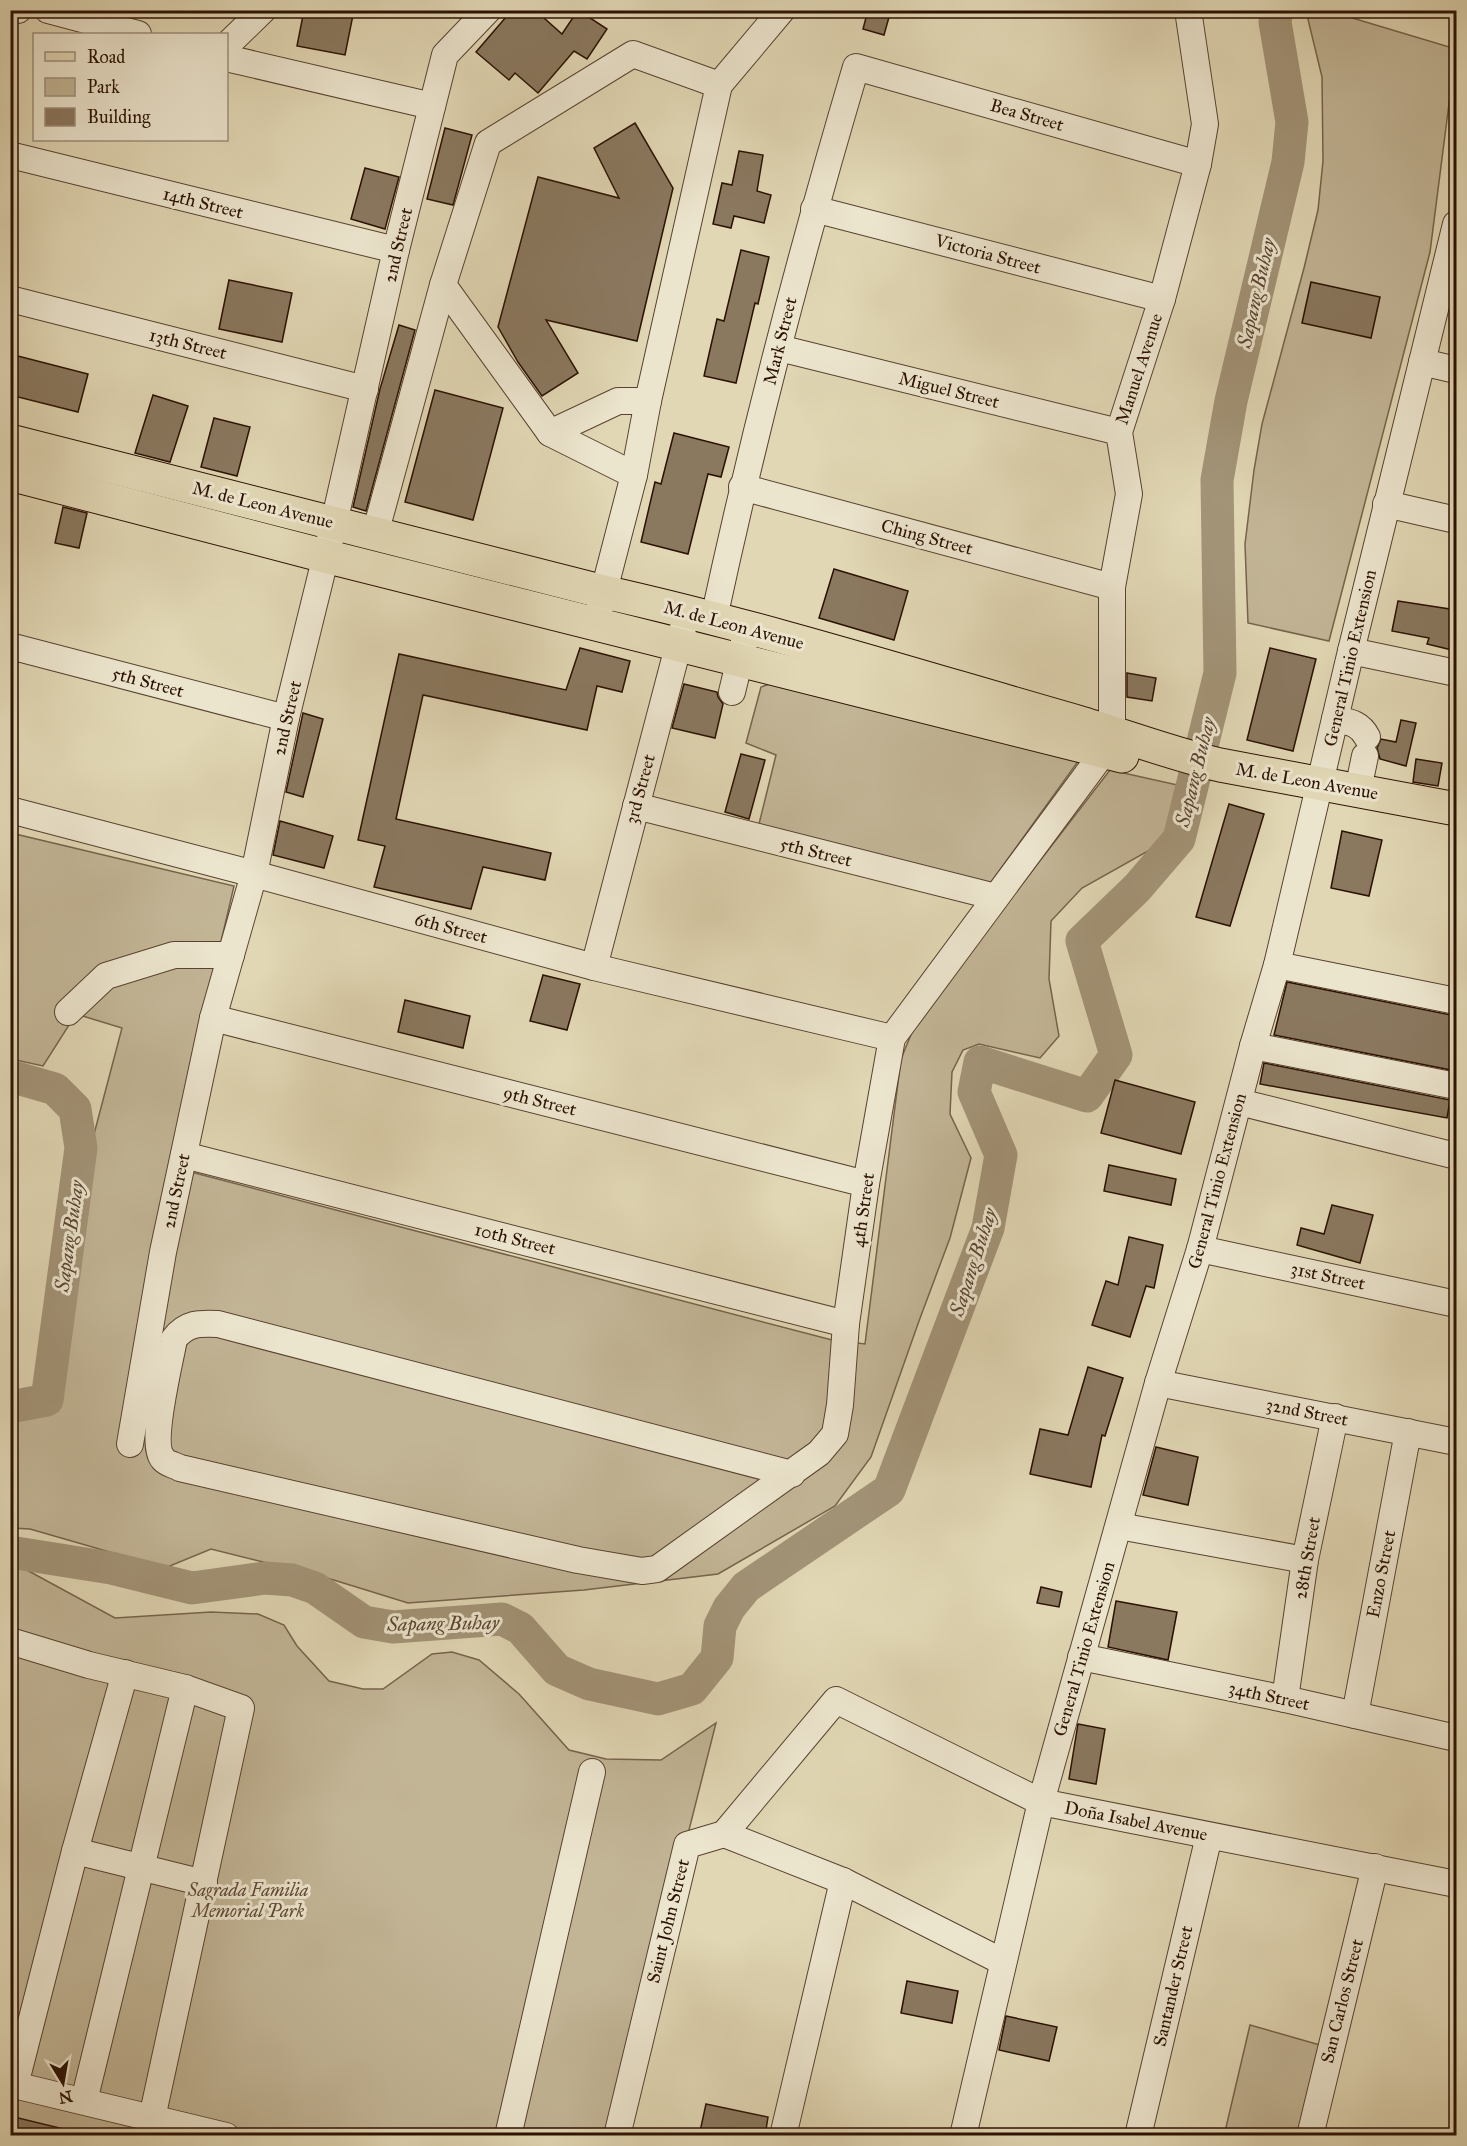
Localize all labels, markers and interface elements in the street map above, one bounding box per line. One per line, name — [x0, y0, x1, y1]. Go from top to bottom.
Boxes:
legend — [33, 33, 228, 141]
text: Road — [87, 46, 125, 68]
text: Park — [87, 76, 120, 98]
street label: Bea Street — [988, 94, 1067, 136]
text: Building — [87, 106, 151, 129]
street label: 14th Street — [161, 182, 246, 224]
street label: 2nd Street — [379, 205, 417, 285]
street label: Victoria Street — [932, 229, 1044, 279]
water label: Sapang Buhay — [1231, 234, 1282, 351]
street label: Mark Street — [758, 294, 802, 387]
street label: Manuel Avenue — [1111, 311, 1167, 427]
street label: 13th Street — [147, 324, 230, 364]
street label: Miguel Street — [896, 367, 1002, 414]
street label: M. de Leon Avenue — [190, 477, 336, 533]
street label: Ching Street — [879, 514, 976, 561]
street label: General Tinio Extension — [1319, 567, 1381, 749]
street label: M. de Leon Avenue — [661, 596, 807, 654]
street label: 5th Street — [110, 662, 187, 702]
street label: 2nd Street — [268, 678, 306, 758]
water label: Sapang Buhay — [1170, 713, 1222, 830]
street label: 3rd Street — [620, 751, 660, 826]
street label: M. de Leon Avenue — [1234, 758, 1380, 804]
street label: 5th Street — [778, 832, 855, 872]
street label: 6th Street — [412, 908, 490, 948]
street label: 9th Street — [501, 1081, 579, 1121]
street label: General Tinio Extension — [1183, 1091, 1251, 1271]
street label: 2nd Street — [157, 1151, 195, 1231]
street label: 4th Street — [847, 1171, 879, 1249]
water label: Sapang Buhay — [49, 1177, 90, 1294]
water label: Sapang Buhay — [944, 1204, 1003, 1320]
street label: 10th Street — [472, 1218, 558, 1260]
street label: 31st Street — [1289, 1257, 1368, 1295]
street label: 32nd Street — [1264, 1393, 1351, 1431]
street label: 28th Street — [1289, 1514, 1325, 1601]
street label: Enzo Street — [1362, 1528, 1400, 1620]
street label: General Tinio Extension — [1049, 1559, 1120, 1739]
water label: Sapang Buhay — [386, 1610, 501, 1637]
street label: 34th Street — [1227, 1677, 1312, 1715]
street label: Doña Isabel Avenue — [1063, 1796, 1209, 1846]
street label: Saint John Street — [642, 1856, 695, 1986]
park label: Sagrada Familia Memorial Park — [187, 1879, 309, 1922]
street label: Santander Street — [1148, 1923, 1198, 2049]
street label: San Carlos Street — [1316, 1936, 1368, 2065]
north arrow — [33, 2053, 93, 2113]
text: N — [57, 2087, 74, 2108]

